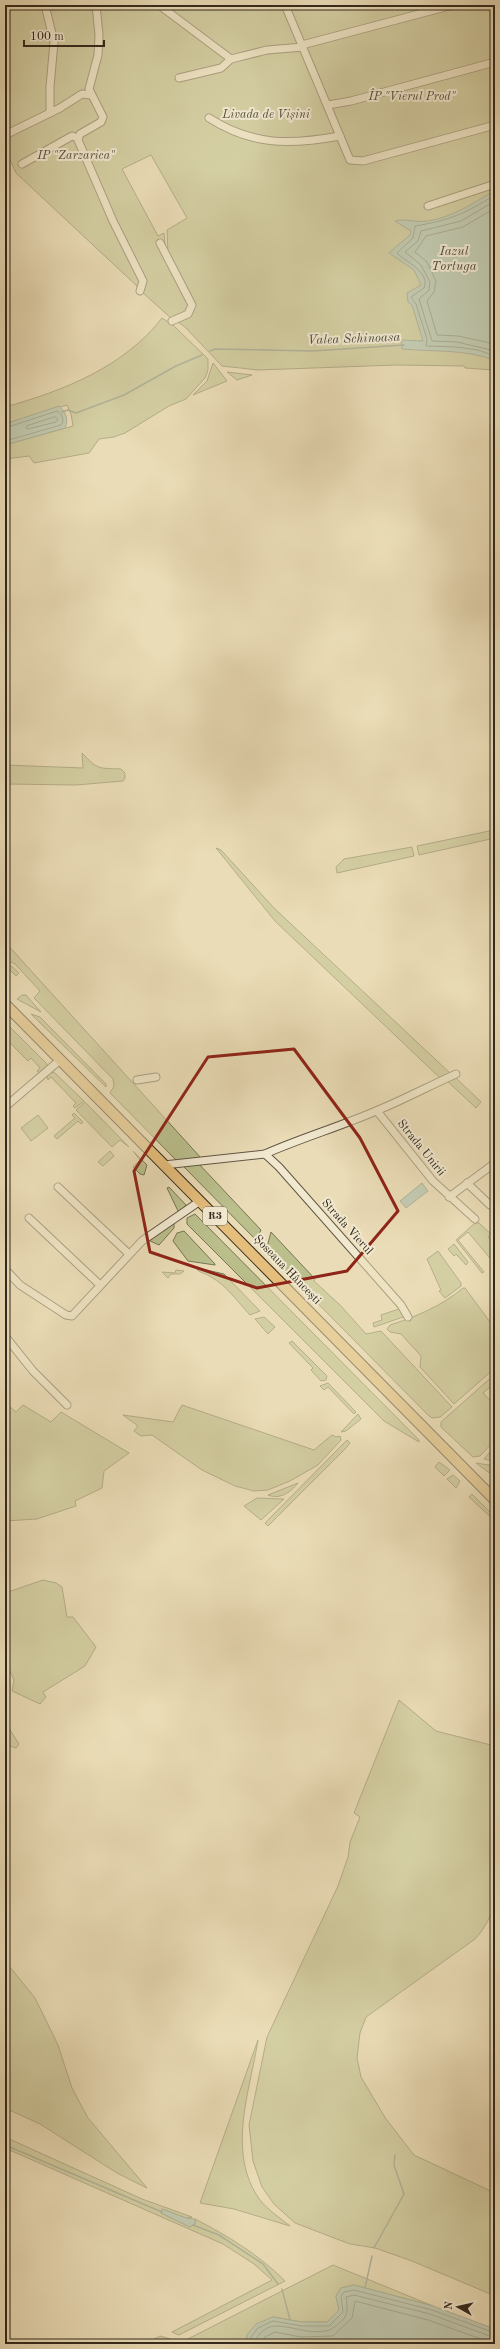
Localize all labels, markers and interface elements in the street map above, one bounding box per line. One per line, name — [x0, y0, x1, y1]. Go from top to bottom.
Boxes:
scale bar — [24, 22, 104, 48]
text: 100 m — [30, 31, 64, 43]
park label: ÎP "Vierul Prod" — [368, 88, 457, 103]
park label: Livada de Vișini — [221, 109, 310, 121]
park label: IP "Zarzarica" — [36, 150, 116, 162]
water label: Iazul Tortuga — [431, 245, 477, 273]
water label: Valea Schinoasa — [307, 331, 401, 347]
street label: Strada Unirii — [395, 1118, 447, 1178]
street label: Strada Vierul — [319, 1197, 375, 1257]
road number: R3 — [203, 1207, 227, 1225]
street label: Șoseaua Hâncești — [251, 1233, 323, 1307]
north arrow — [438, 2287, 478, 2327]
text: N — [444, 2300, 456, 2311]

